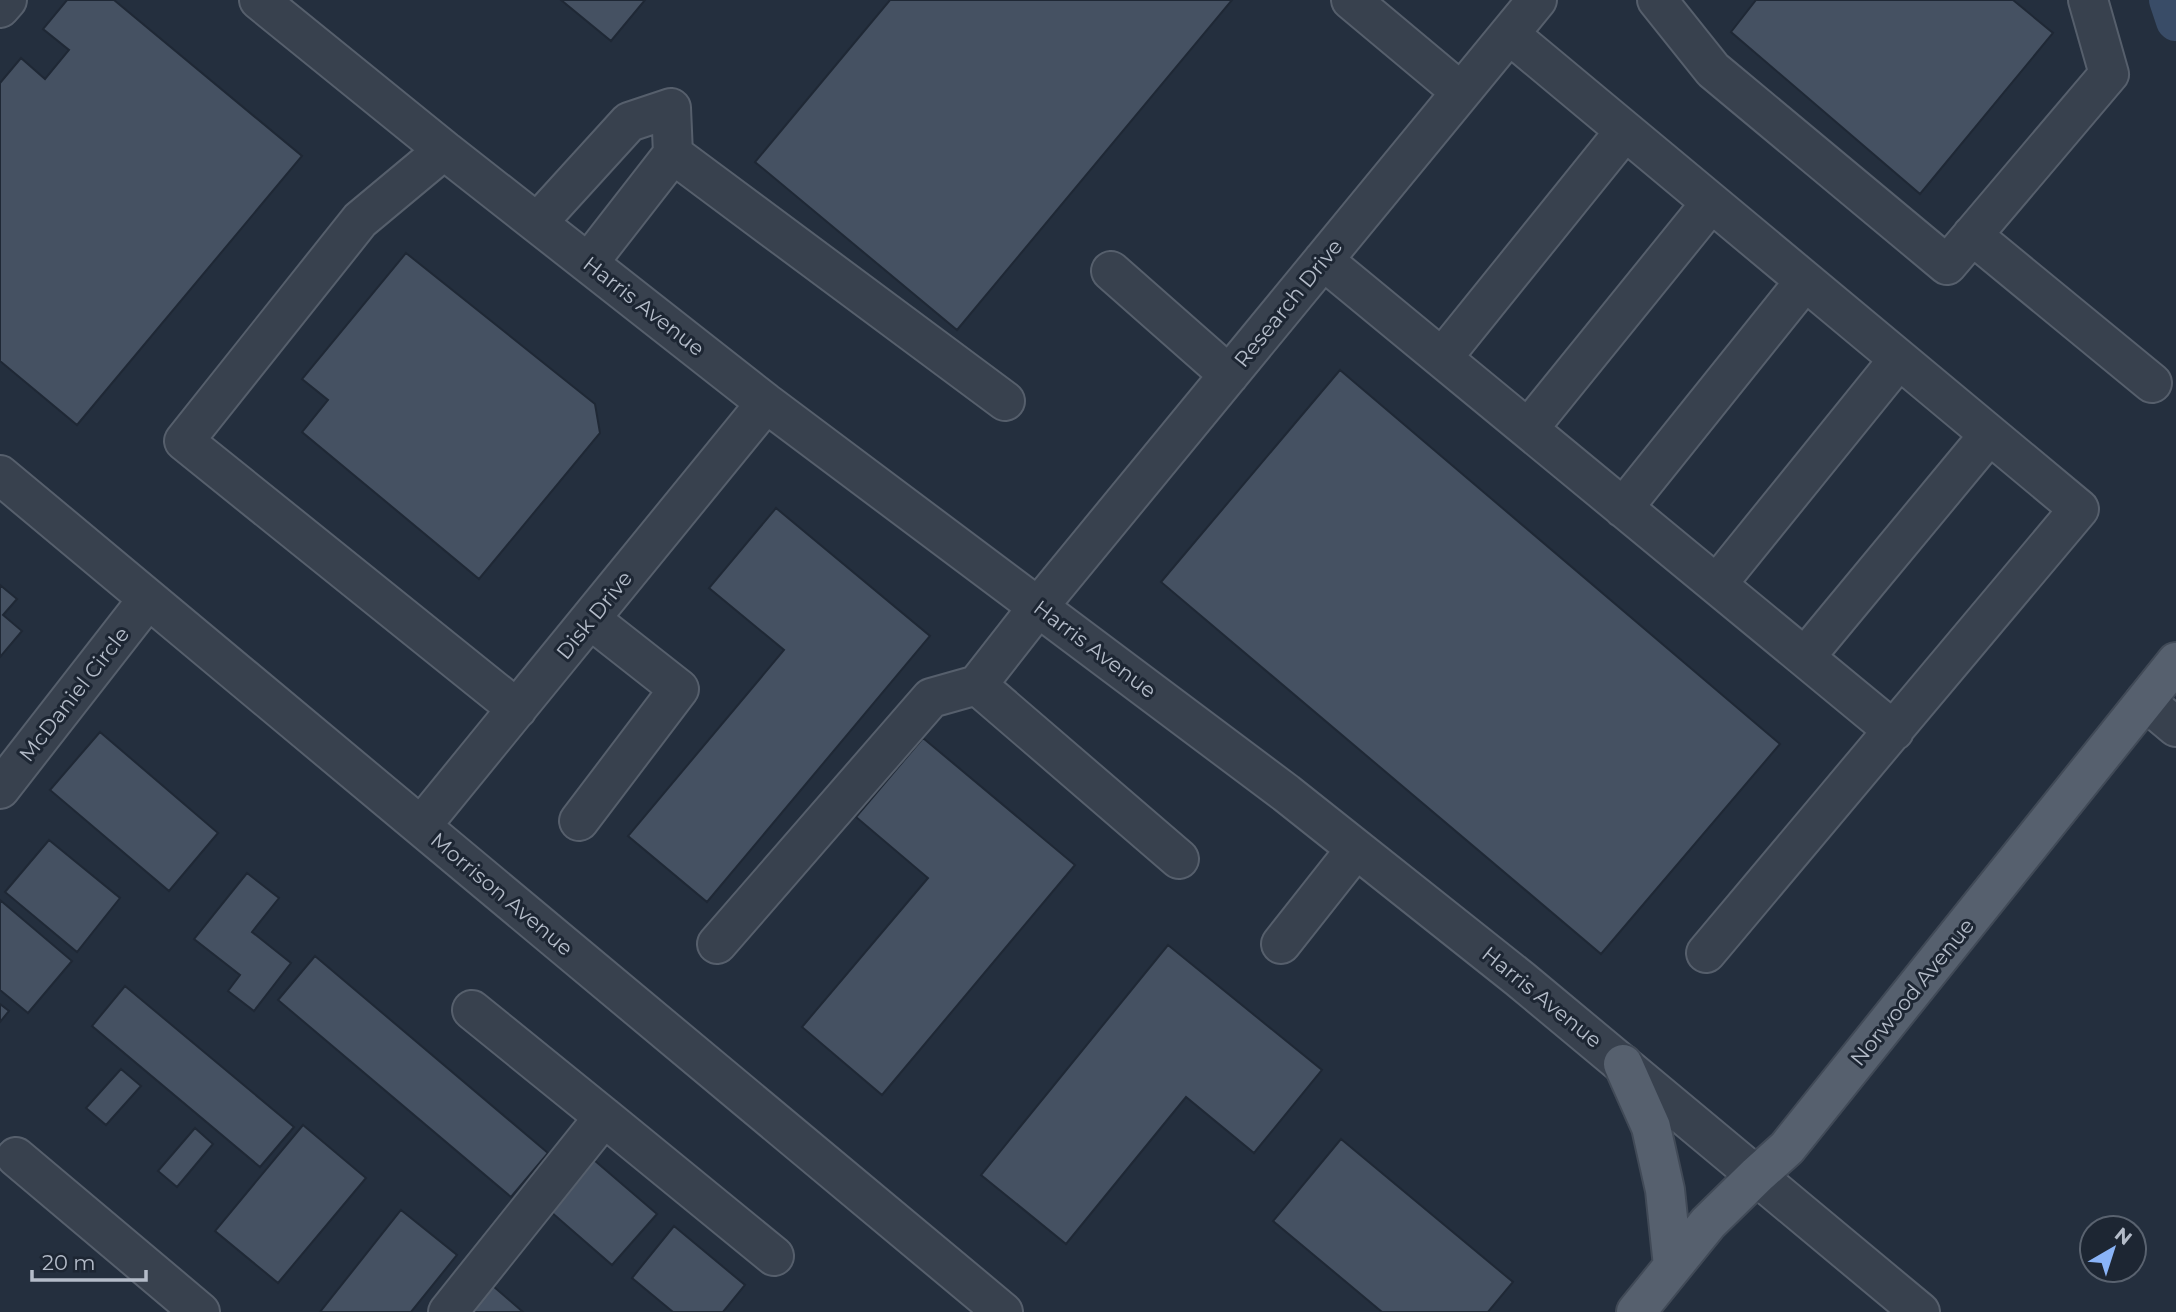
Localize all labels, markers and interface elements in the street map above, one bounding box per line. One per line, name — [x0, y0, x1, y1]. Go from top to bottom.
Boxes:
street label: Research Drive — [1229, 234, 1347, 372]
street label: Harris Avenue — [579, 251, 709, 361]
street label: Disk Drive — [551, 566, 637, 664]
street label: Harris Avenue — [1029, 595, 1161, 703]
street label: McDaniel Circle — [14, 622, 134, 766]
street label: Morrison Avenue — [426, 827, 578, 961]
street label: Norwood Avenue — [1845, 913, 1979, 1071]
street label: Harris Avenue — [1477, 941, 1607, 1053]
north arrow — [2078, 1214, 2148, 1284]
text: N — [2110, 1222, 2137, 1250]
scale bar — [32, 1238, 145, 1282]
text: 20 m — [42, 1250, 96, 1275]

